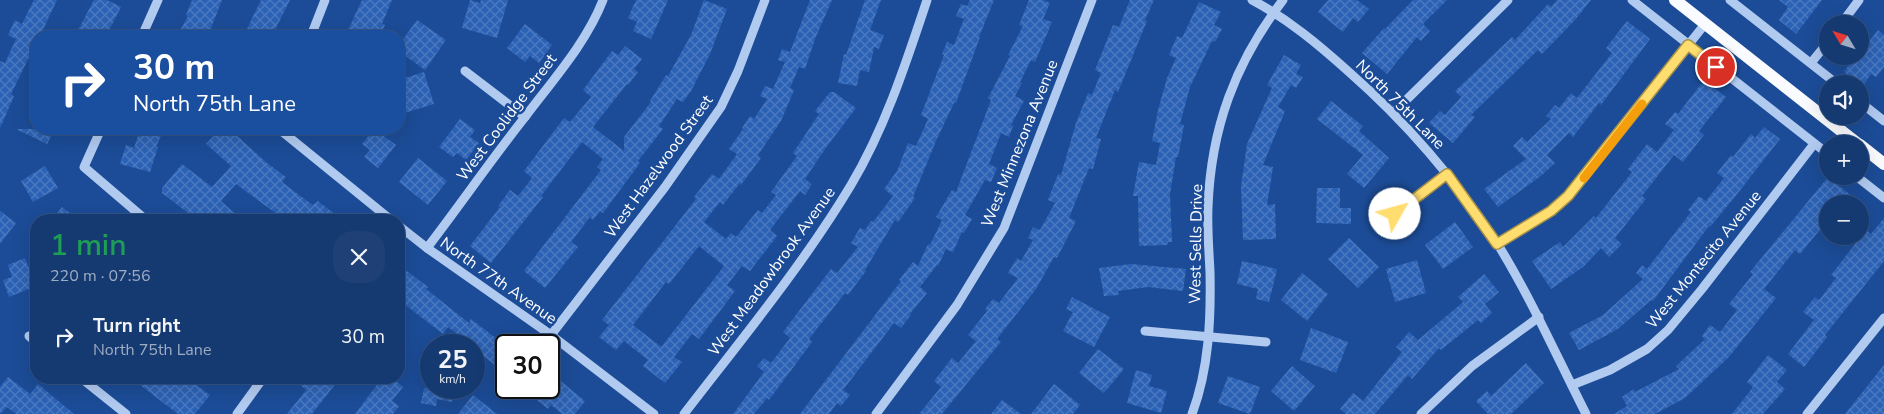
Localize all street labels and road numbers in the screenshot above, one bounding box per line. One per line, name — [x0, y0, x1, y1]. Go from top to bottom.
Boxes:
street label: West Coolidge Street — [452, 49, 562, 186]
street label: North 75th Lane — [1351, 55, 1450, 154]
street label: West Minnezona Avenue — [976, 56, 1064, 230]
street label: West Hazelwood Street — [599, 90, 718, 243]
street label: West Meadowbrook Avenue — [703, 183, 841, 361]
street label: West Sells Drive — [1184, 184, 1208, 304]
street label: West Montecito Avenue — [1641, 186, 1767, 334]
street label: North 77th Avenue — [436, 232, 561, 329]

